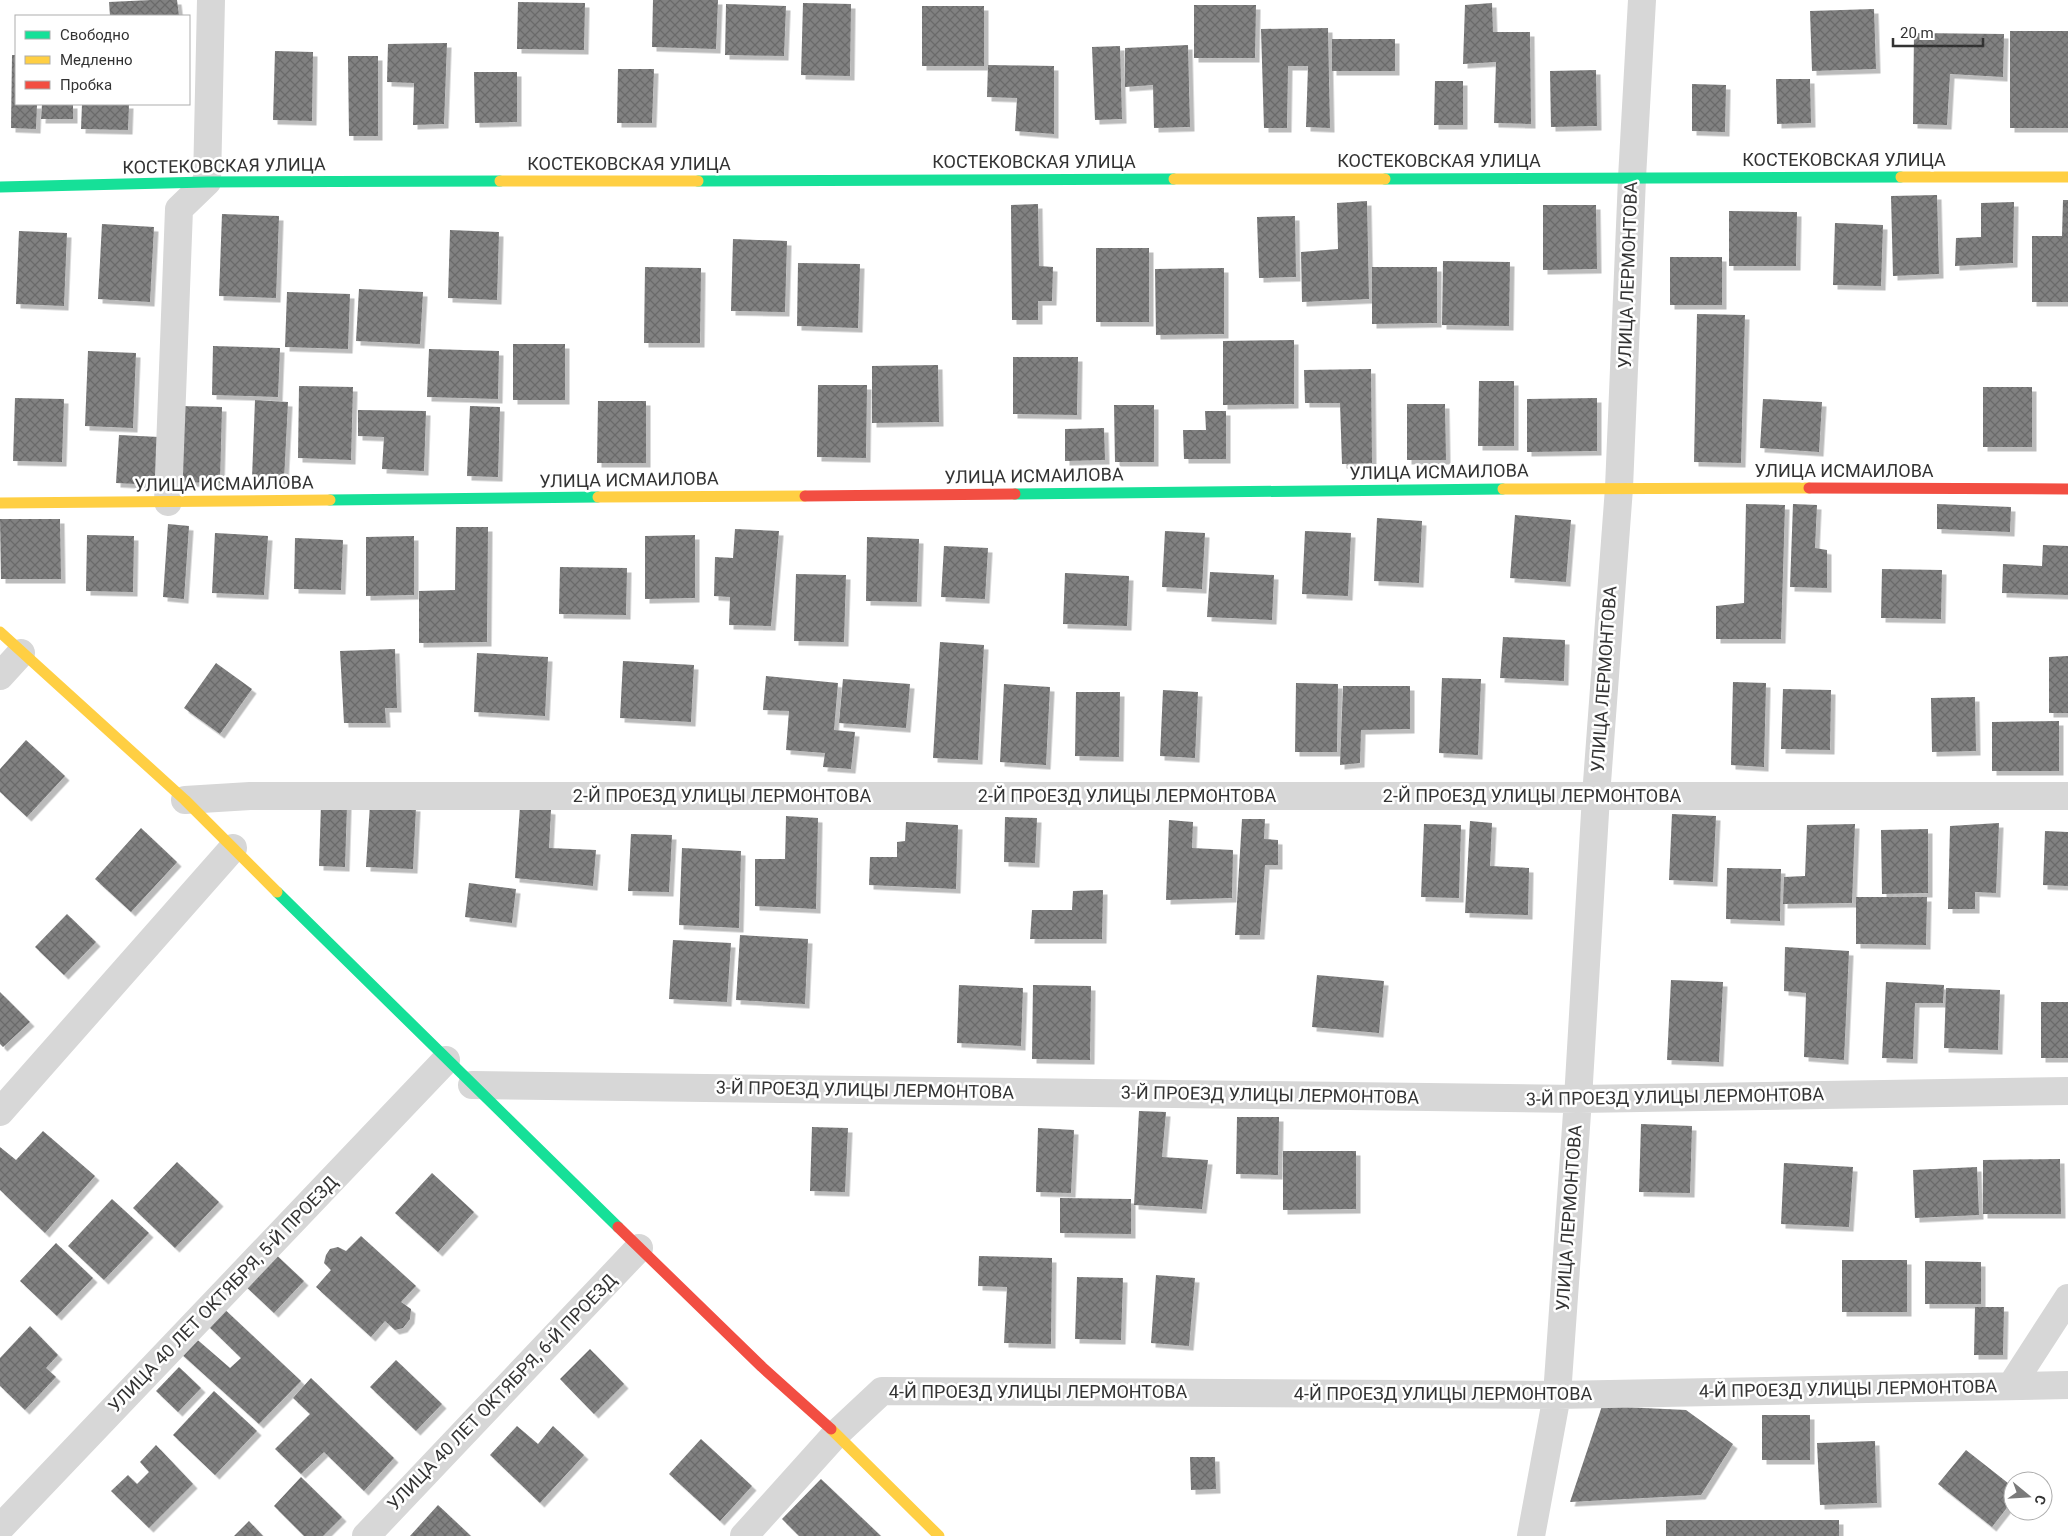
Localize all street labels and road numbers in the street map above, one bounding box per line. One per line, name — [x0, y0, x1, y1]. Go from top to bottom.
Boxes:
street label: КОСТЕКОВСКАЯ УЛИЦА — [1742, 149, 1946, 170]
street label: КОСТЕКОВСКАЯ УЛИЦА — [1337, 150, 1541, 171]
street label: КОСТЕКОВСКАЯ УЛИЦА — [932, 151, 1136, 172]
street label: КОСТЕКОВСКАЯ УЛИЦА — [122, 153, 326, 178]
street label: КОСТЕКОВСКАЯ УЛИЦА — [527, 153, 731, 174]
street label: УЛИЦА ЛЕРМОНТОВА — [1614, 181, 1641, 369]
street label: УЛИЦА ИСМАИЛОВА — [1349, 459, 1529, 484]
street label: УЛИЦА ИСМАИЛОВА — [1754, 460, 1934, 481]
street label: УЛИЦА ИСМАИЛОВА — [944, 463, 1124, 488]
street label: УЛИЦА ИСМАИЛОВА — [539, 467, 719, 492]
street label: УЛИЦА ИСМАИЛОВА — [134, 471, 314, 496]
street label: УЛИЦА ЛЕРМОНТОВА — [1587, 585, 1621, 773]
street label: 2-Й ПРОЕЗД УЛИЦЫ ЛЕРМОНТОВА — [573, 785, 871, 806]
street label: 2-Й ПРОЕЗД УЛИЦЫ ЛЕРМОНТОВА — [978, 785, 1276, 806]
street label: 2-Й ПРОЕЗД УЛИЦЫ ЛЕРМОНТОВА — [1383, 785, 1681, 806]
street label: 3-Й ПРОЕЗД УЛИЦЫ ЛЕРМОНТОВА — [716, 1076, 1015, 1103]
street label: 3-Й ПРОЕЗД УЛИЦЫ ЛЕРМОНТОВА — [1121, 1081, 1420, 1108]
street label: 3-Й ПРОЕЗД УЛИЦЫ ЛЕРМОНТОВА — [1526, 1083, 1825, 1110]
street label: УЛИЦА ЛЕРМОНТОВА — [1552, 1124, 1586, 1312]
street label: УЛИЦА 40 ЛЕТ ОКТЯБРЯ, 5-Й ПРОЕЗД — [104, 1171, 342, 1416]
street label: УЛИЦА 40 ЛЕТ ОКТЯБРЯ, 6-Й ПРОЕЗД — [383, 1269, 621, 1514]
street label: 4-Й ПРОЕЗД УЛИЦЫ ЛЕРМОНТОВА — [1699, 1375, 1998, 1402]
street label: 4-Й ПРОЕЗД УЛИЦЫ ЛЕРМОНТОВА — [889, 1381, 1187, 1402]
street label: 4-Й ПРОЕЗД УЛИЦЫ ЛЕРМОНТОВА — [1294, 1383, 1592, 1404]

